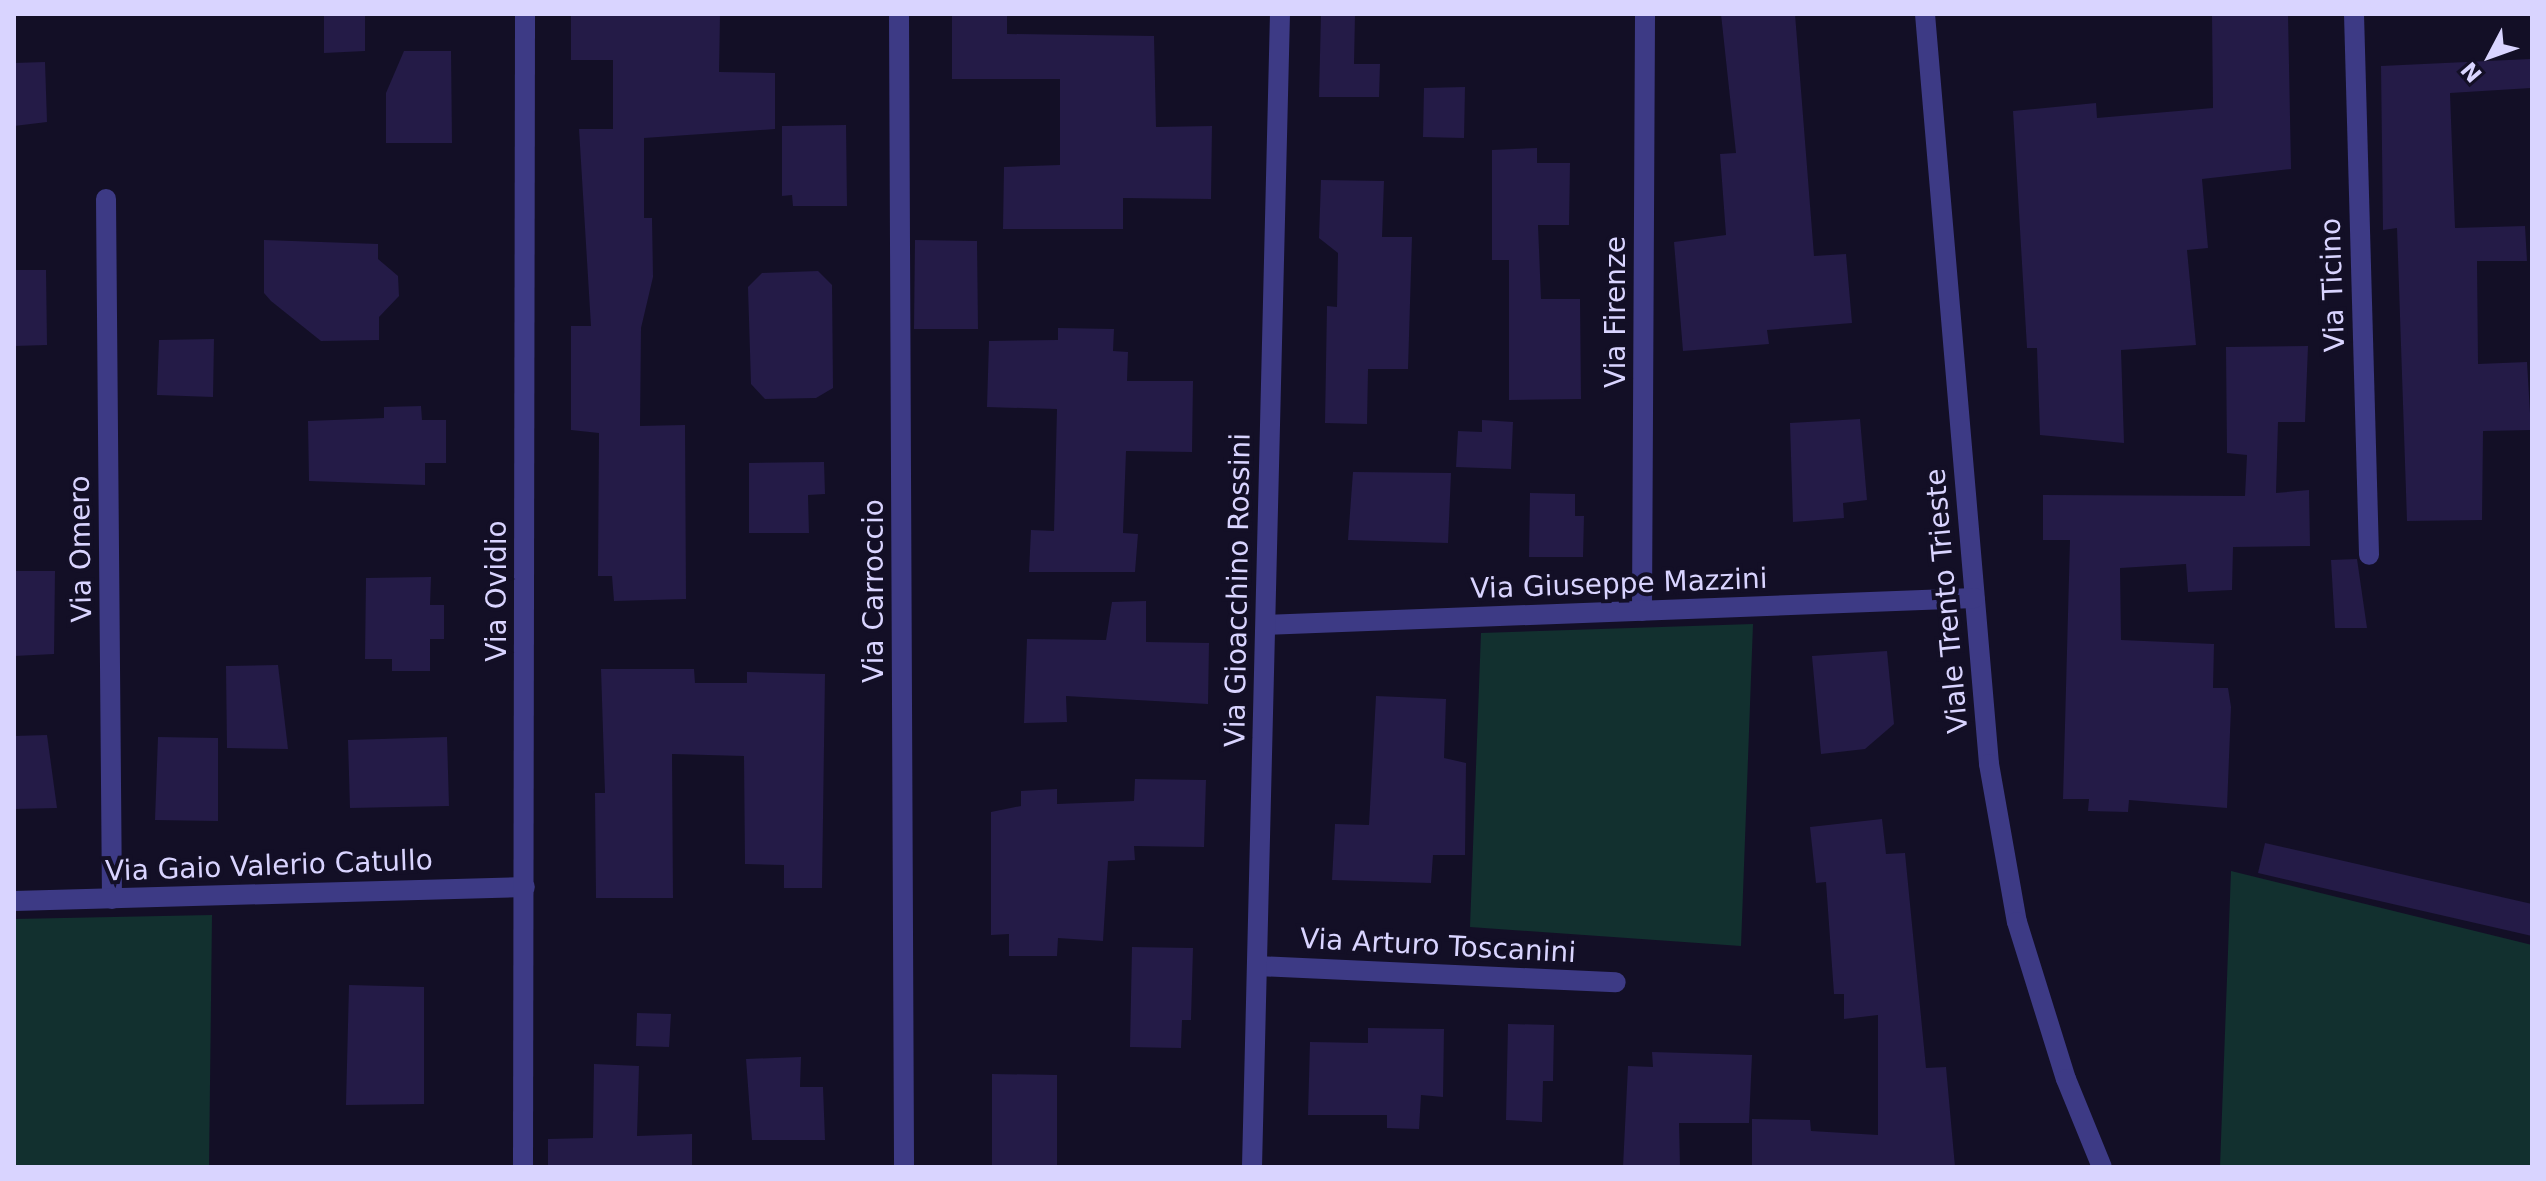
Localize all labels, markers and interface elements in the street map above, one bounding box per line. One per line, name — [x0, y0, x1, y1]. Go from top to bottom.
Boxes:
north arrow — [2450, 16, 2530, 96]
text: N — [2456, 57, 2487, 87]
street label: Via Ticino — [2314, 217, 2352, 353]
street label: Via Firenze — [1599, 236, 1633, 388]
street label: Via Gioacchino Rossini — [1218, 433, 1258, 747]
street label: Viale Trento Trieste — [1919, 467, 1975, 735]
street label: Via Omero — [63, 475, 99, 623]
street label: Via Carroccio — [857, 499, 891, 683]
street label: Via Ovidio — [480, 520, 514, 662]
street label: Via Giuseppe Mazzini — [1470, 562, 1768, 606]
street label: Via Gaio Valerio Catullo — [105, 843, 433, 889]
street label: Via Arturo Toscanini — [1299, 922, 1577, 970]

